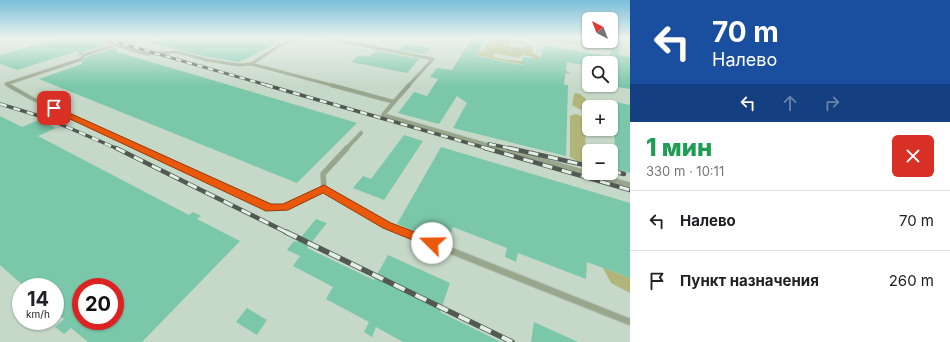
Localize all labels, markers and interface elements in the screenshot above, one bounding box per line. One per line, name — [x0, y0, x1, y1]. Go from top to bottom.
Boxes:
north arrow — [582, 12, 618, 48]
map controls — [582, 12, 618, 180]
text: 70 m — [712, 15, 779, 49]
icon: left — [646, 16, 698, 68]
text: Налево — [712, 49, 777, 70]
button: search — [582, 56, 618, 92]
pin — [37, 91, 71, 125]
icon: left — [737, 92, 759, 114]
icon: ahead — [779, 92, 801, 114]
icon: right — [821, 92, 843, 114]
icon: arrive — [43, 97, 65, 119]
button: + — [582, 100, 618, 136]
text: 1 мин — [646, 133, 712, 162]
button: close — [892, 135, 934, 177]
button: − — [582, 144, 618, 180]
text: 330 m · 10:11 — [646, 163, 724, 179]
icon: left — [646, 210, 668, 232]
text: Налево — [680, 211, 736, 230]
text: 70 m — [899, 211, 934, 230]
position arrow — [411, 222, 453, 264]
icon: arrive — [646, 270, 668, 292]
text: Пункт назначения — [680, 271, 819, 290]
text: 260 m — [889, 271, 934, 290]
speed limit sign: 20 — [72, 278, 124, 330]
text: 14 — [27, 287, 49, 311]
text: km/h — [26, 308, 50, 320]

